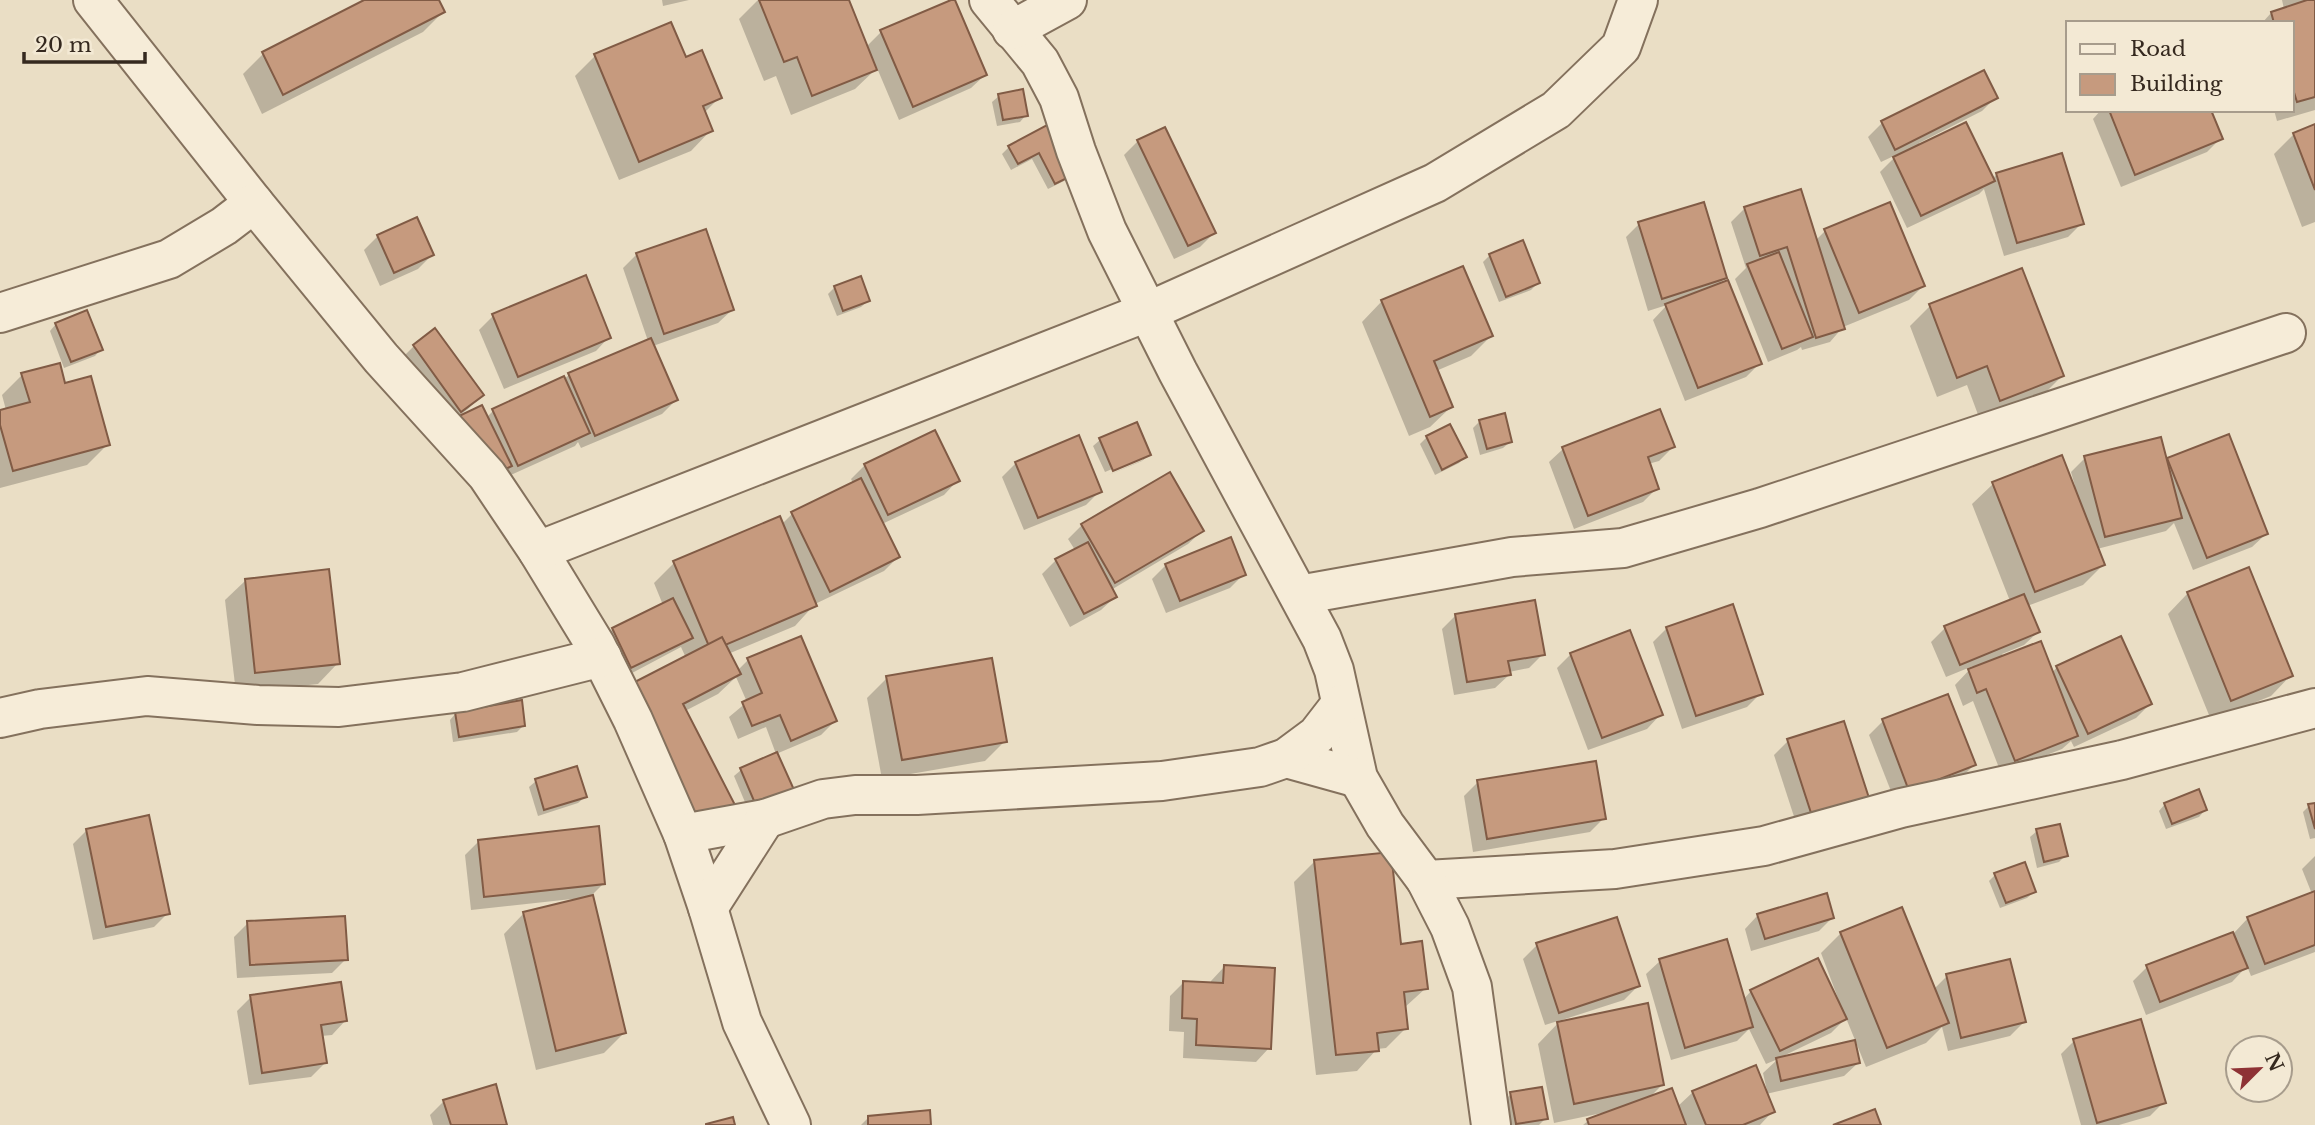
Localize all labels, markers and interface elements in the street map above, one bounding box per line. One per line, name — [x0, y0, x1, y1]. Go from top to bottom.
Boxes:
scale bar — [24, 21, 145, 65]
legend — [2066, 21, 2294, 112]
text: 20 m — [35, 32, 92, 58]
text: Road — [2130, 36, 2186, 62]
text: Building — [2130, 71, 2223, 97]
north arrow — [2224, 1034, 2294, 1104]
text: N — [2260, 1049, 2288, 1075]

